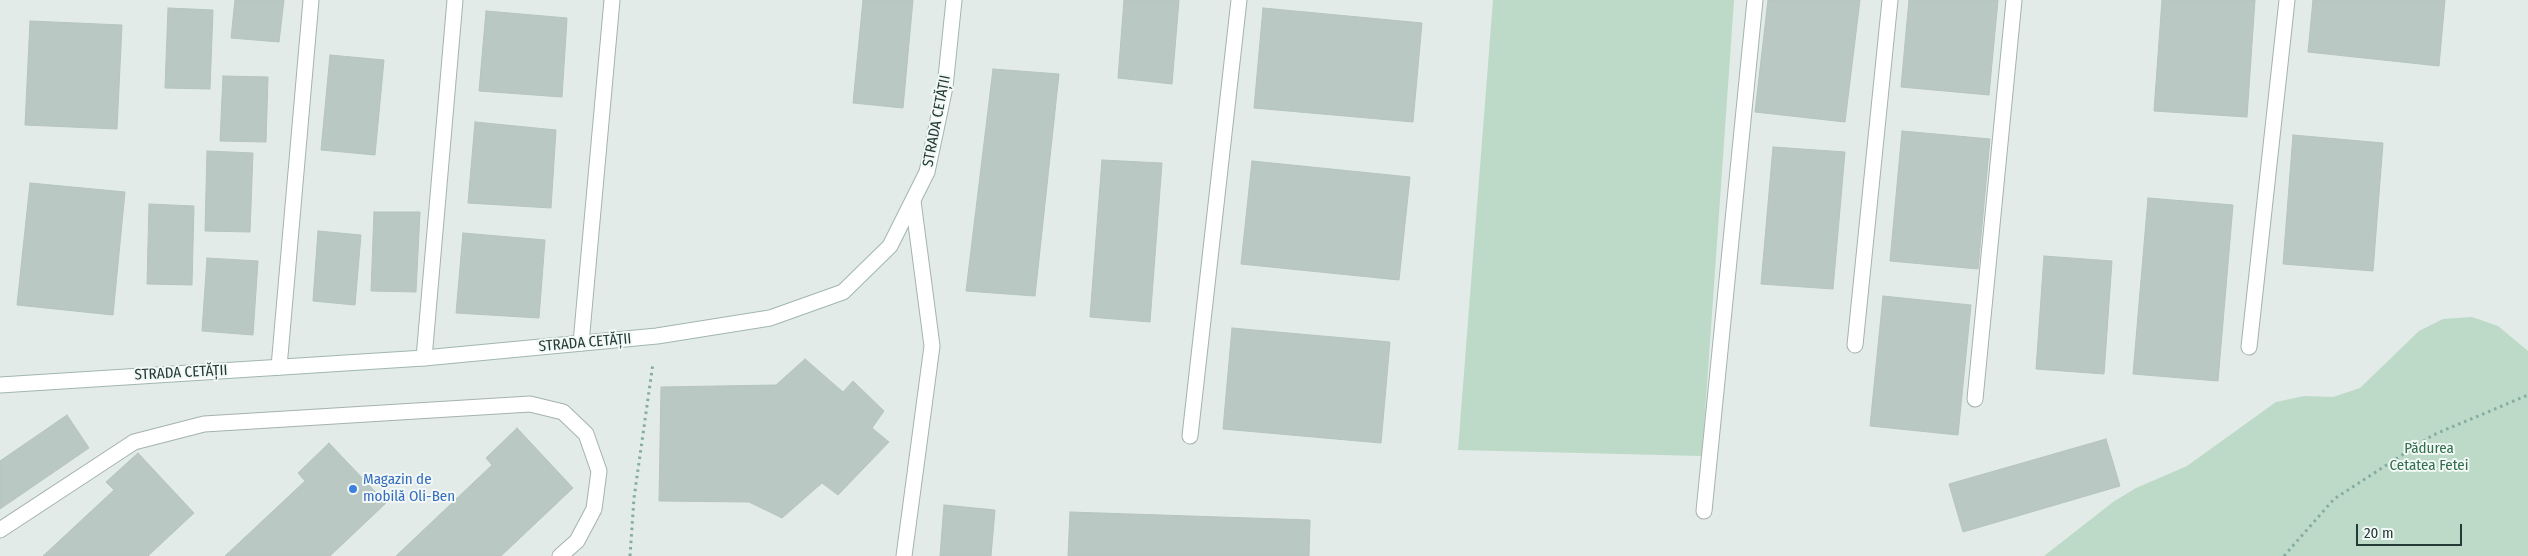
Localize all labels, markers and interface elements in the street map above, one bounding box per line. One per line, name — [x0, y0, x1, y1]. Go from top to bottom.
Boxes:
street label: STRADA CETĂȚII — [919, 74, 955, 168]
street label: STRADA CETĂȚII — [538, 330, 632, 356]
street label: STRADA CETĂȚII — [134, 362, 228, 384]
park label: Pădurea Cetatea Fetei — [2389, 440, 2469, 475]
place label: Magazin de mobilă Oli-Ben — [363, 471, 455, 506]
marker: Magazin de mobilă Oli-Ben — [347, 483, 359, 495]
scale bar — [2358, 514, 2464, 546]
text: 20 m — [2364, 524, 2394, 542]

